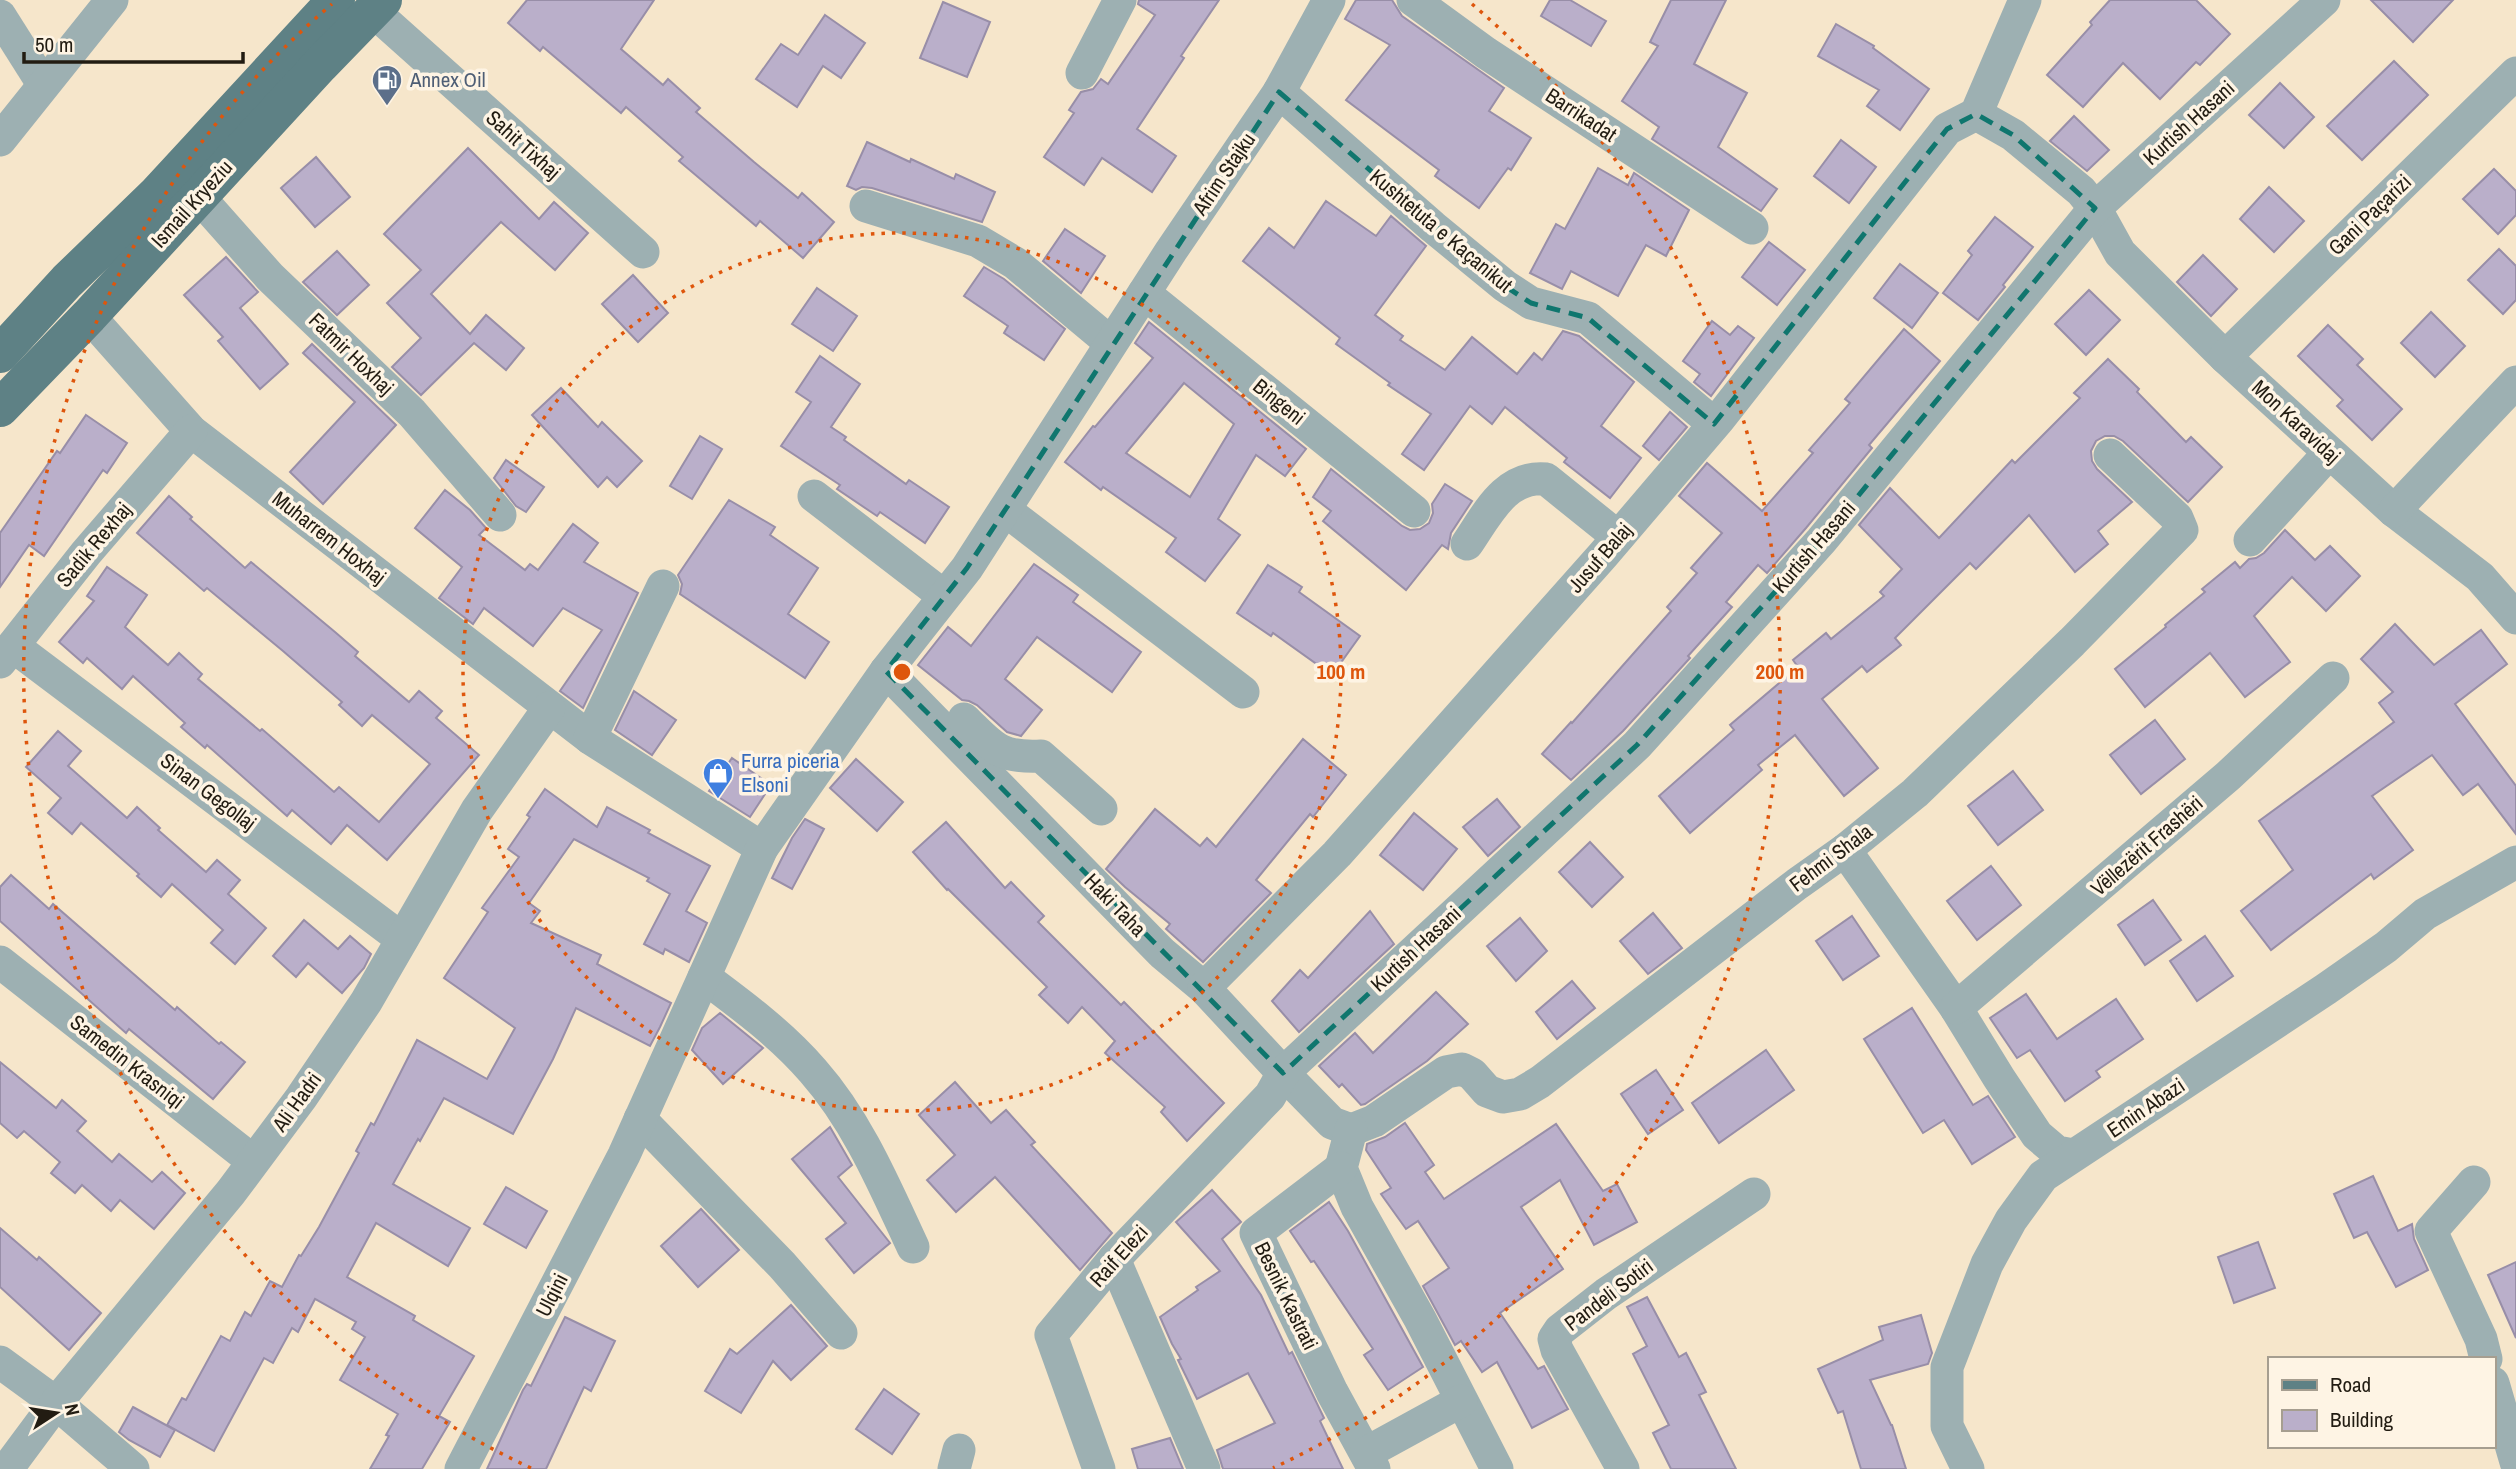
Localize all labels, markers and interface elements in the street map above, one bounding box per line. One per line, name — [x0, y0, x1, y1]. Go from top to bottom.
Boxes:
scale bar — [24, 21, 243, 65]
text: 50 m — [35, 30, 73, 59]
fuel station icon: Annex Oil — [370, 63, 404, 107]
place label: Annex Oil — [409, 65, 486, 94]
street label: Kurtish Hasani — [2137, 74, 2241, 172]
street label: Barrikadat — [1540, 81, 1623, 148]
street label: Sahit Tixhaj — [480, 103, 567, 186]
street label: Afrim Stajku — [1185, 127, 1262, 222]
street label: Ismail Kryeziu — [144, 153, 239, 254]
street label: Kushtetuta e Kaçanikut — [1364, 162, 1519, 299]
street label: Gani Paçarizi — [2322, 168, 2418, 262]
street label: Fatmir Hoxhaj — [303, 306, 400, 401]
street label: Bingeni — [1247, 372, 1312, 432]
street label: Mon Karavidaj — [2246, 373, 2347, 470]
street label: Muharrem Hoxhaj — [266, 484, 392, 591]
street label: Kurtish Hasani — [1765, 494, 1862, 599]
street label: Sadik Rexhaj — [50, 496, 138, 593]
street label: Jusuf Balaj — [1561, 516, 1638, 599]
text: 100 m — [1317, 657, 1365, 686]
text: 200 m — [1756, 657, 1804, 686]
centre of rings — [890, 660, 914, 684]
street label: Sinan Gegollaj — [154, 746, 262, 837]
place label: Furra piceria Elsoni — [741, 746, 840, 799]
shop icon: Furra piceria Elsoni — [701, 756, 735, 800]
street label: Vëllezërit Frashëri — [2084, 789, 2209, 902]
street label: Fehmi Shala — [1783, 817, 1878, 898]
street label: Haki Taha — [1078, 867, 1153, 943]
street label: Kurtish Hasani — [1364, 899, 1467, 998]
street label: Samedin Krasniqi — [64, 1008, 191, 1115]
street label: Ali Hadri — [265, 1066, 328, 1138]
street label: Emin Abazi — [2101, 1071, 2190, 1144]
street label: Raif Elezi — [1083, 1218, 1154, 1293]
street label: Besnik Kastrati — [1248, 1237, 1325, 1355]
street label: Pandeli Sotiri — [1558, 1252, 1659, 1338]
street label: Ulqini — [528, 1268, 575, 1321]
legend — [2268, 1357, 2495, 1448]
text: Road — [2330, 1370, 2371, 1399]
north arrow — [21, 1378, 91, 1448]
text: N — [59, 1401, 87, 1418]
text: Building — [2330, 1405, 2394, 1434]

